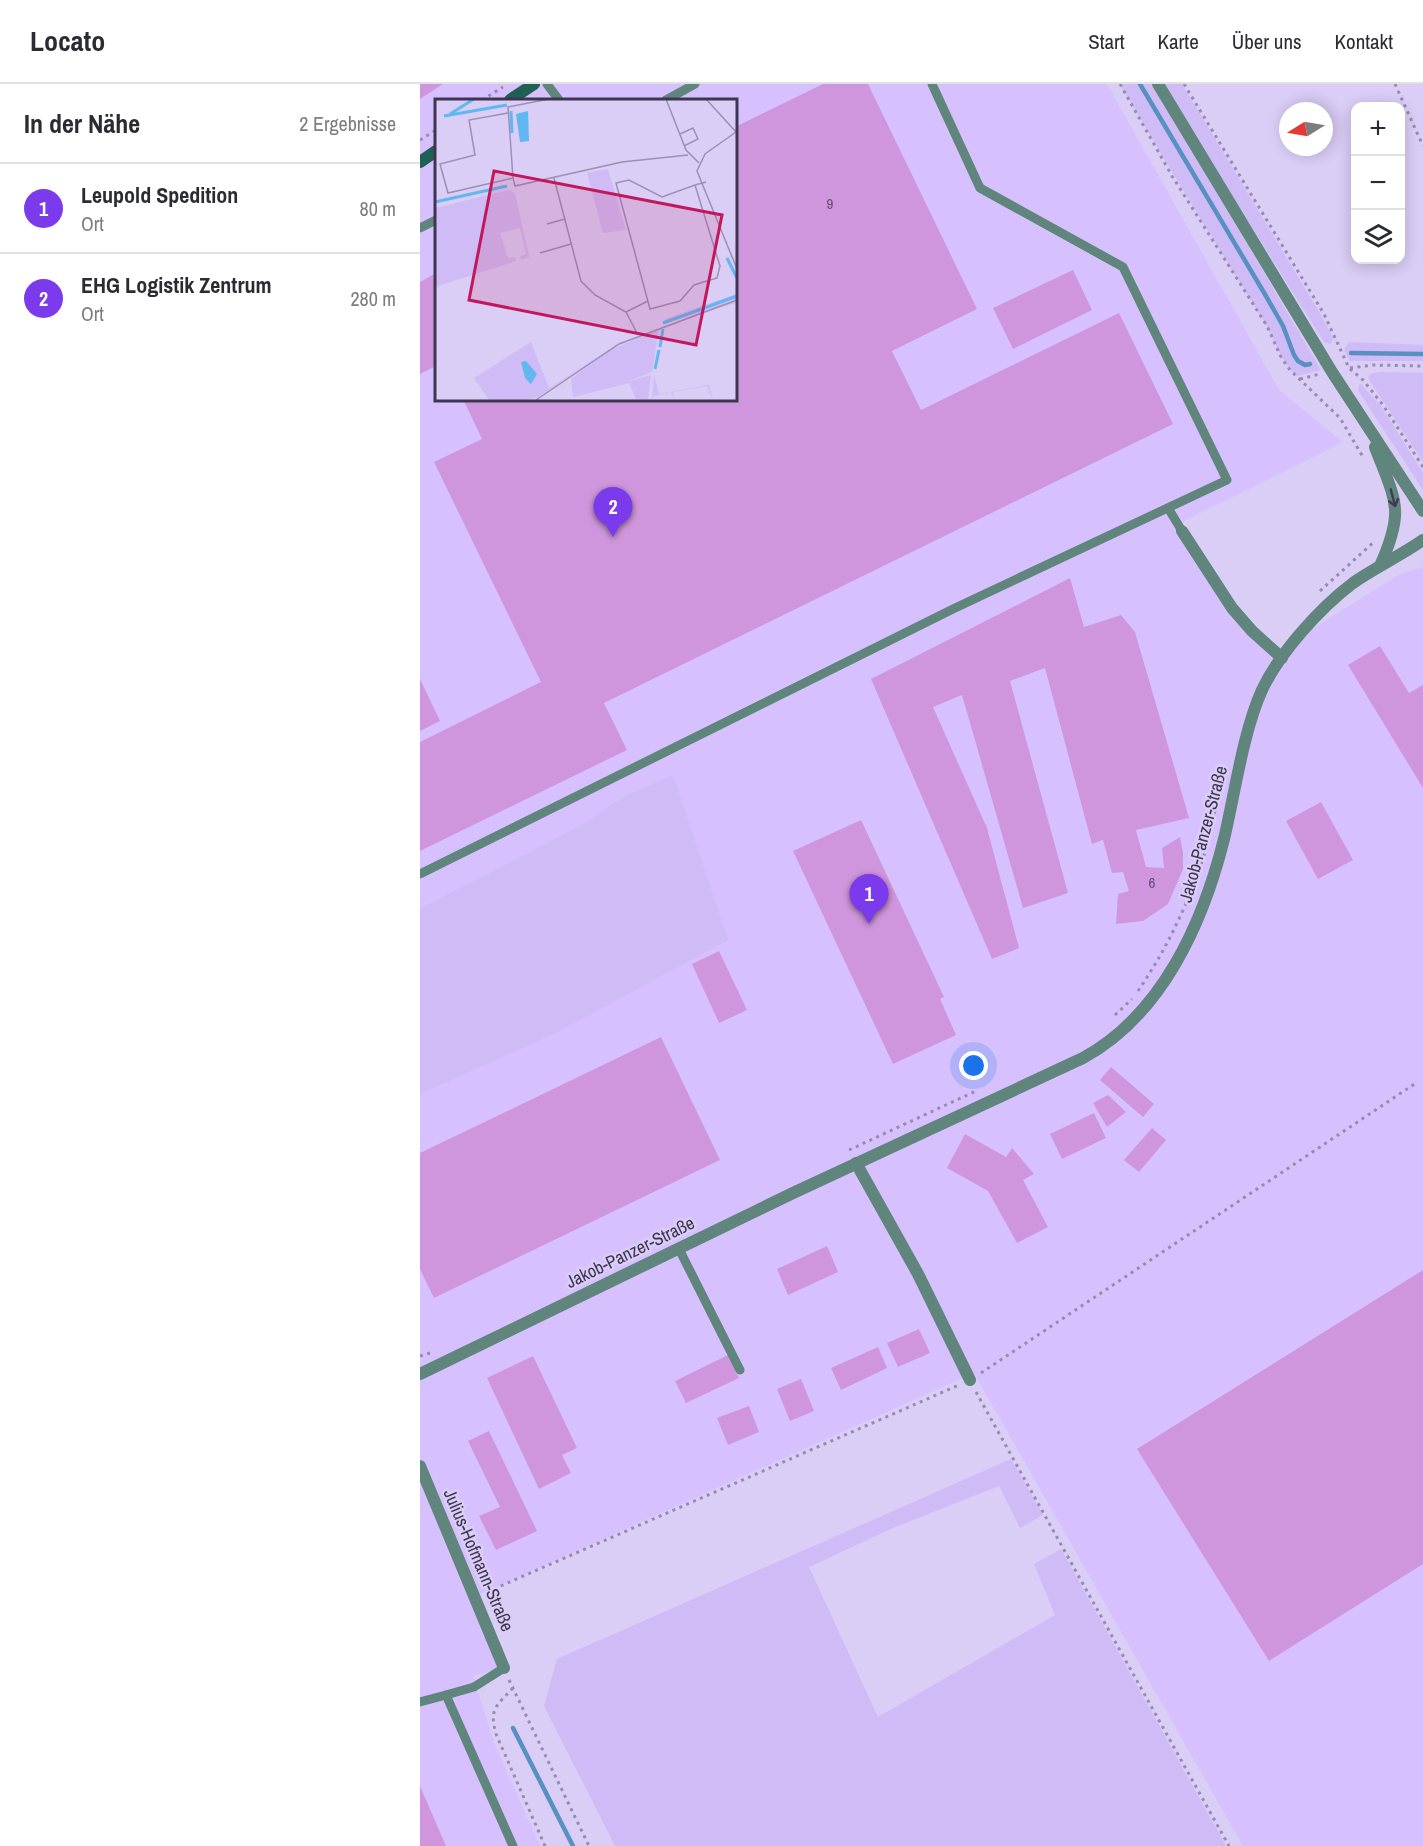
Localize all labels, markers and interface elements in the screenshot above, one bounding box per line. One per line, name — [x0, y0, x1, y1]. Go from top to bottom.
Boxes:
text: Locato — [30, 22, 105, 60]
text: Start — [1088, 27, 1125, 56]
text: Karte — [1158, 27, 1199, 56]
text: Über uns — [1232, 27, 1302, 56]
text: Kontakt — [1335, 27, 1393, 56]
inset map — [435, 99, 736, 400]
north arrow — [1279, 102, 1333, 156]
map controls — [1351, 102, 1405, 264]
button: + — [1351, 102, 1405, 156]
text: In der Nähe — [24, 106, 140, 141]
text: 2 Ergebnisse — [299, 110, 396, 137]
button: − — [1351, 156, 1405, 210]
text: Leupold Spedition — [81, 180, 238, 210]
house number: 9 — [827, 193, 834, 214]
text: 1 — [39, 195, 48, 222]
text: 80 m — [360, 195, 396, 222]
text: Ort — [81, 210, 104, 237]
button: layers — [1351, 210, 1405, 264]
text: EHG Logistik Zentrum — [81, 270, 271, 300]
text: 2 — [39, 285, 48, 312]
text: 280 m — [350, 285, 396, 312]
text: Ort — [81, 300, 104, 327]
pin: 2 — [594, 488, 632, 537]
one-way arrow — [1388, 488, 1400, 507]
street label: Jakob-Panzer-Straße — [1173, 763, 1233, 905]
house number: 6 — [1149, 872, 1156, 893]
pin: 1 — [850, 874, 888, 924]
your location — [959, 1051, 988, 1080]
street label: Jakob-Panzer-Straße — [561, 1210, 699, 1294]
street label: Julius-Hofmann-Straße — [438, 1485, 520, 1635]

